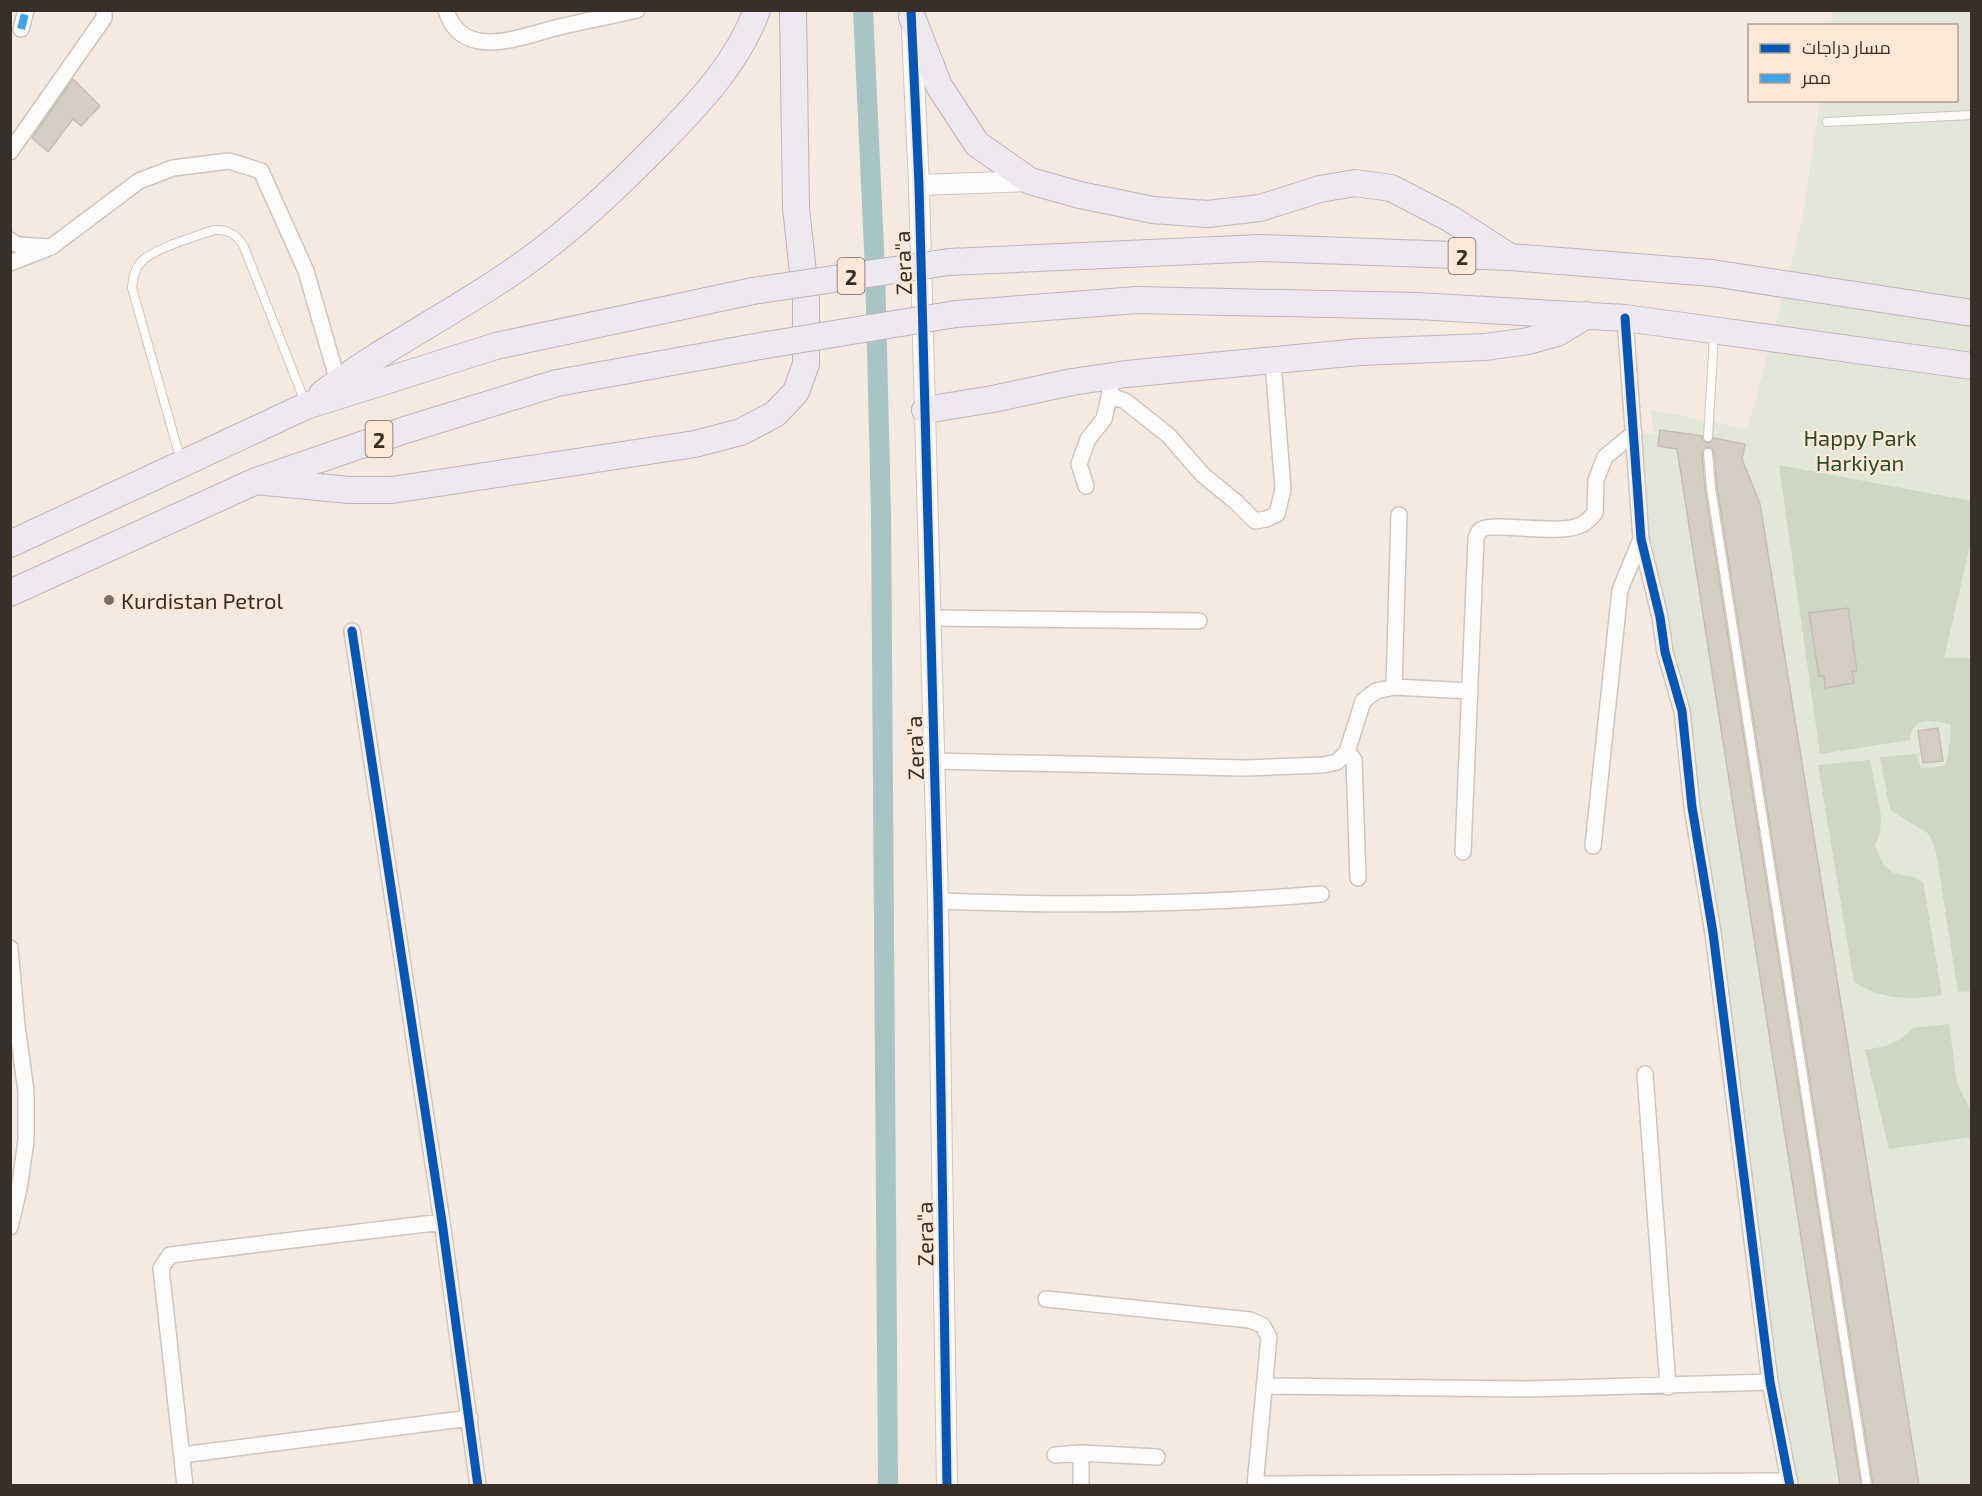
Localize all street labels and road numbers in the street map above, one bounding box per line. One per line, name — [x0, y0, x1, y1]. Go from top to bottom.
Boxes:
street label: Zera"a — [888, 230, 916, 296]
road number: 2 — [1448, 238, 1476, 274]
road number: 2 — [838, 258, 864, 294]
road number: 2 — [366, 421, 392, 457]
street label: Zera"a — [900, 715, 928, 781]
street label: Zera"a — [910, 1201, 938, 1267]

